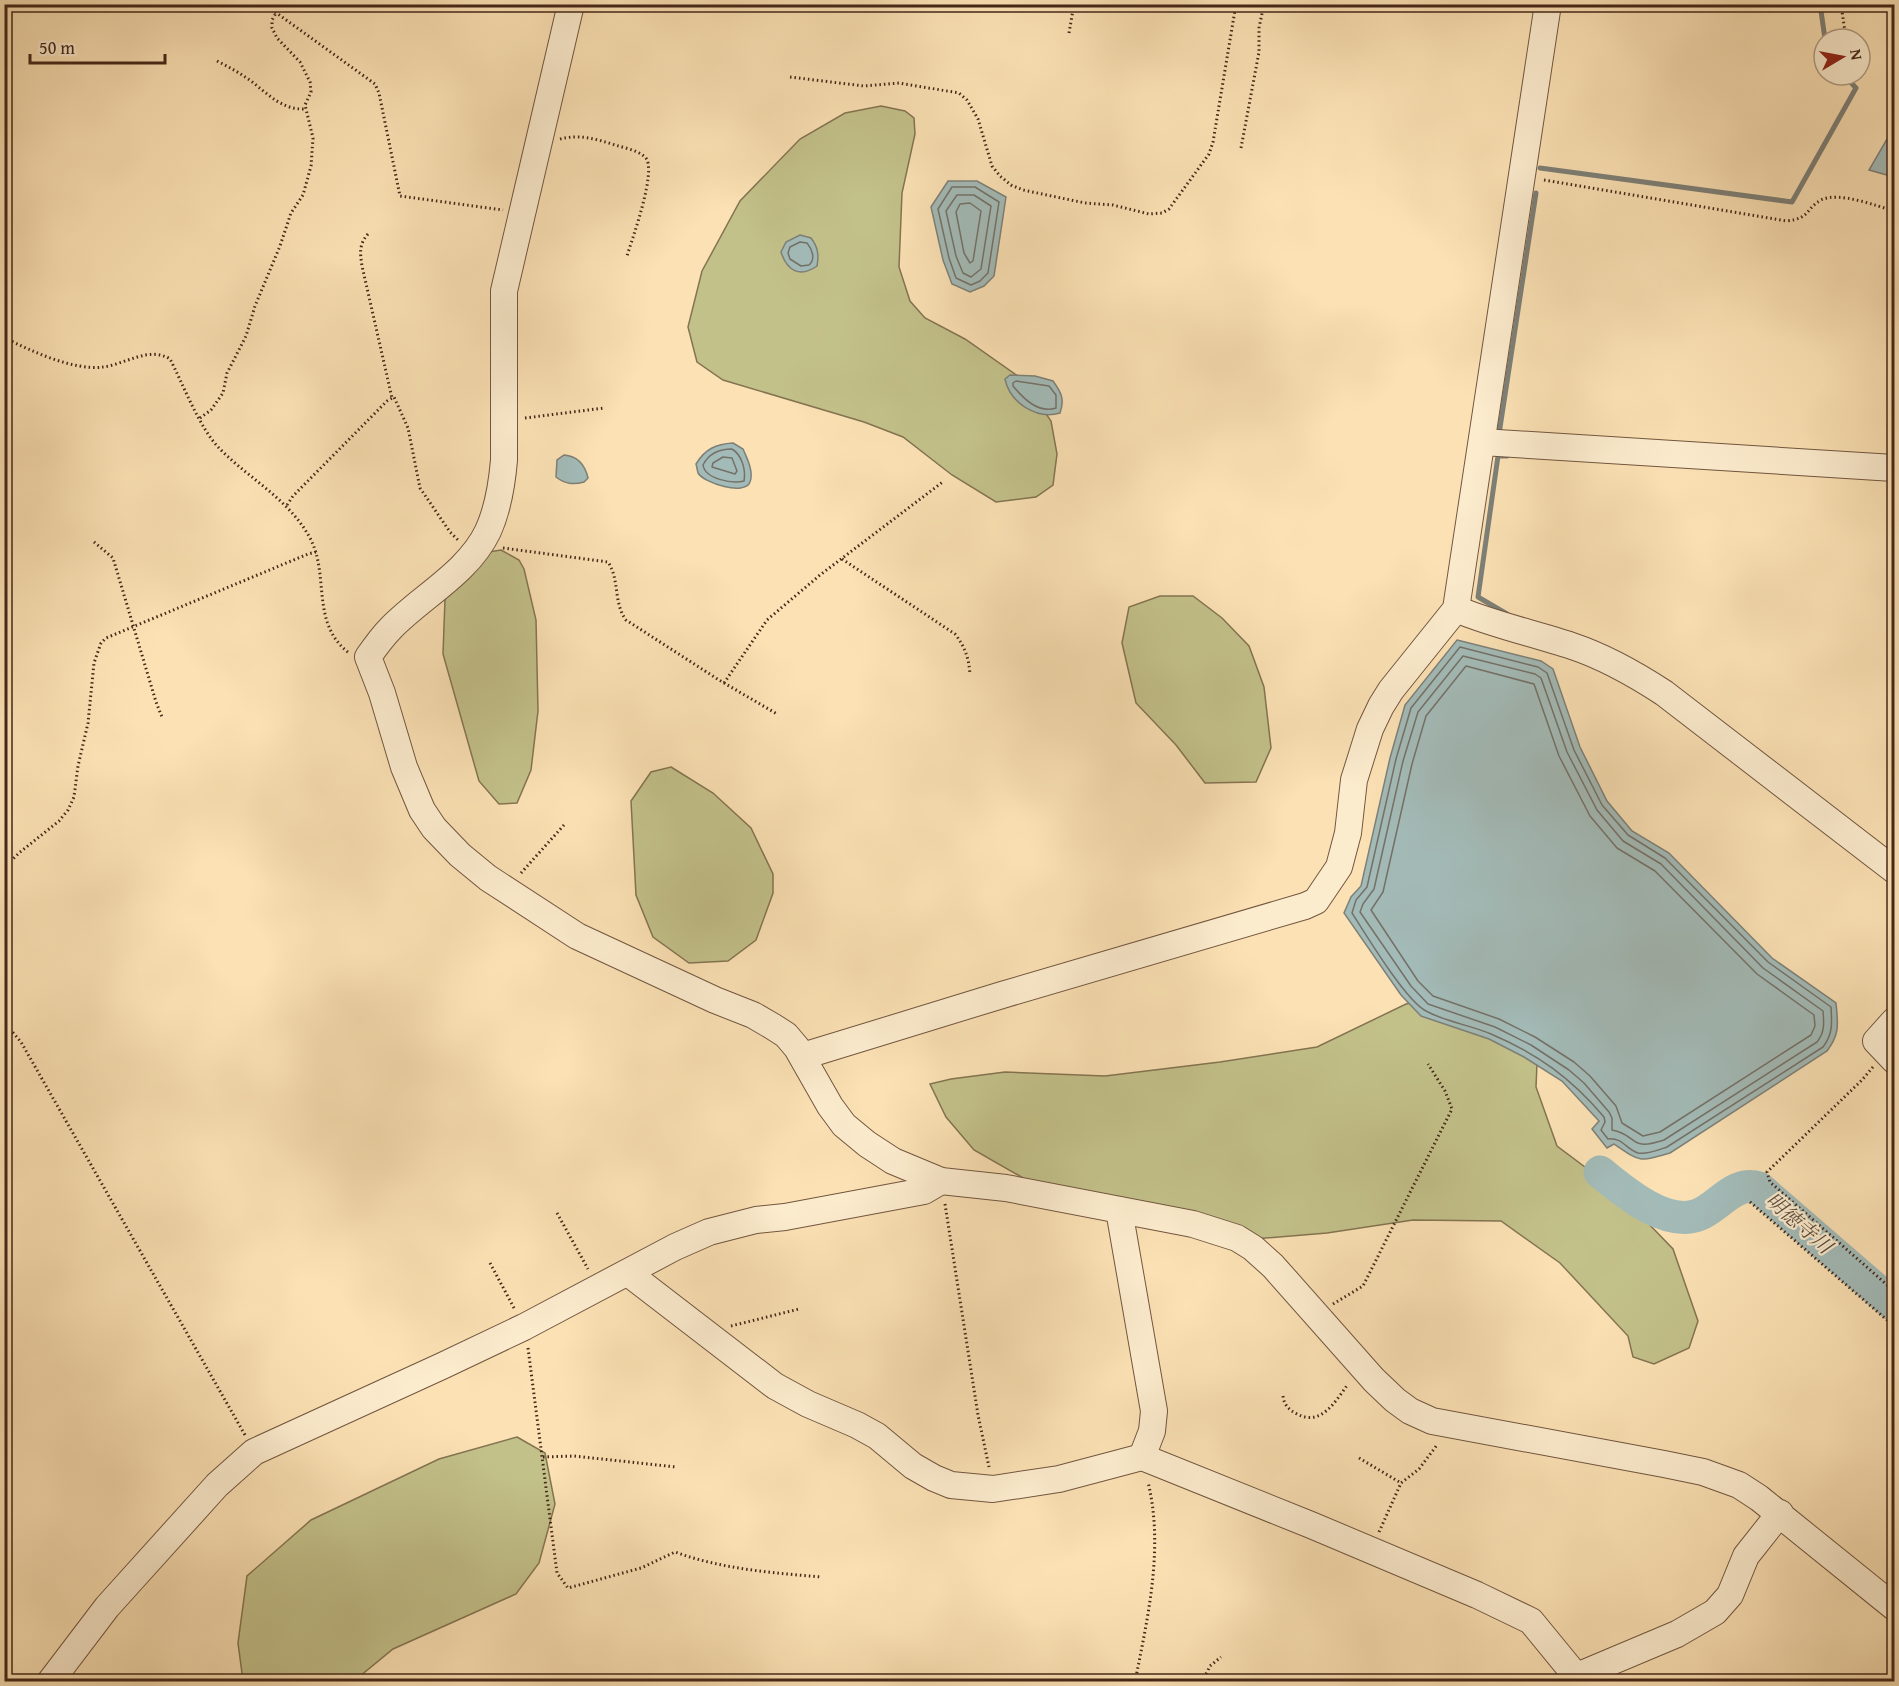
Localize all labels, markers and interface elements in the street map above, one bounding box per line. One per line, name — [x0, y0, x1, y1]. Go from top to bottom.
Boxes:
scale bar — [30, 27, 165, 65]
north arrow — [1812, 27, 1872, 87]
text: 50 m — [39, 34, 75, 61]
text: N — [1844, 47, 1870, 62]
water label: 明徳寺川 — [1760, 1185, 1841, 1261]

